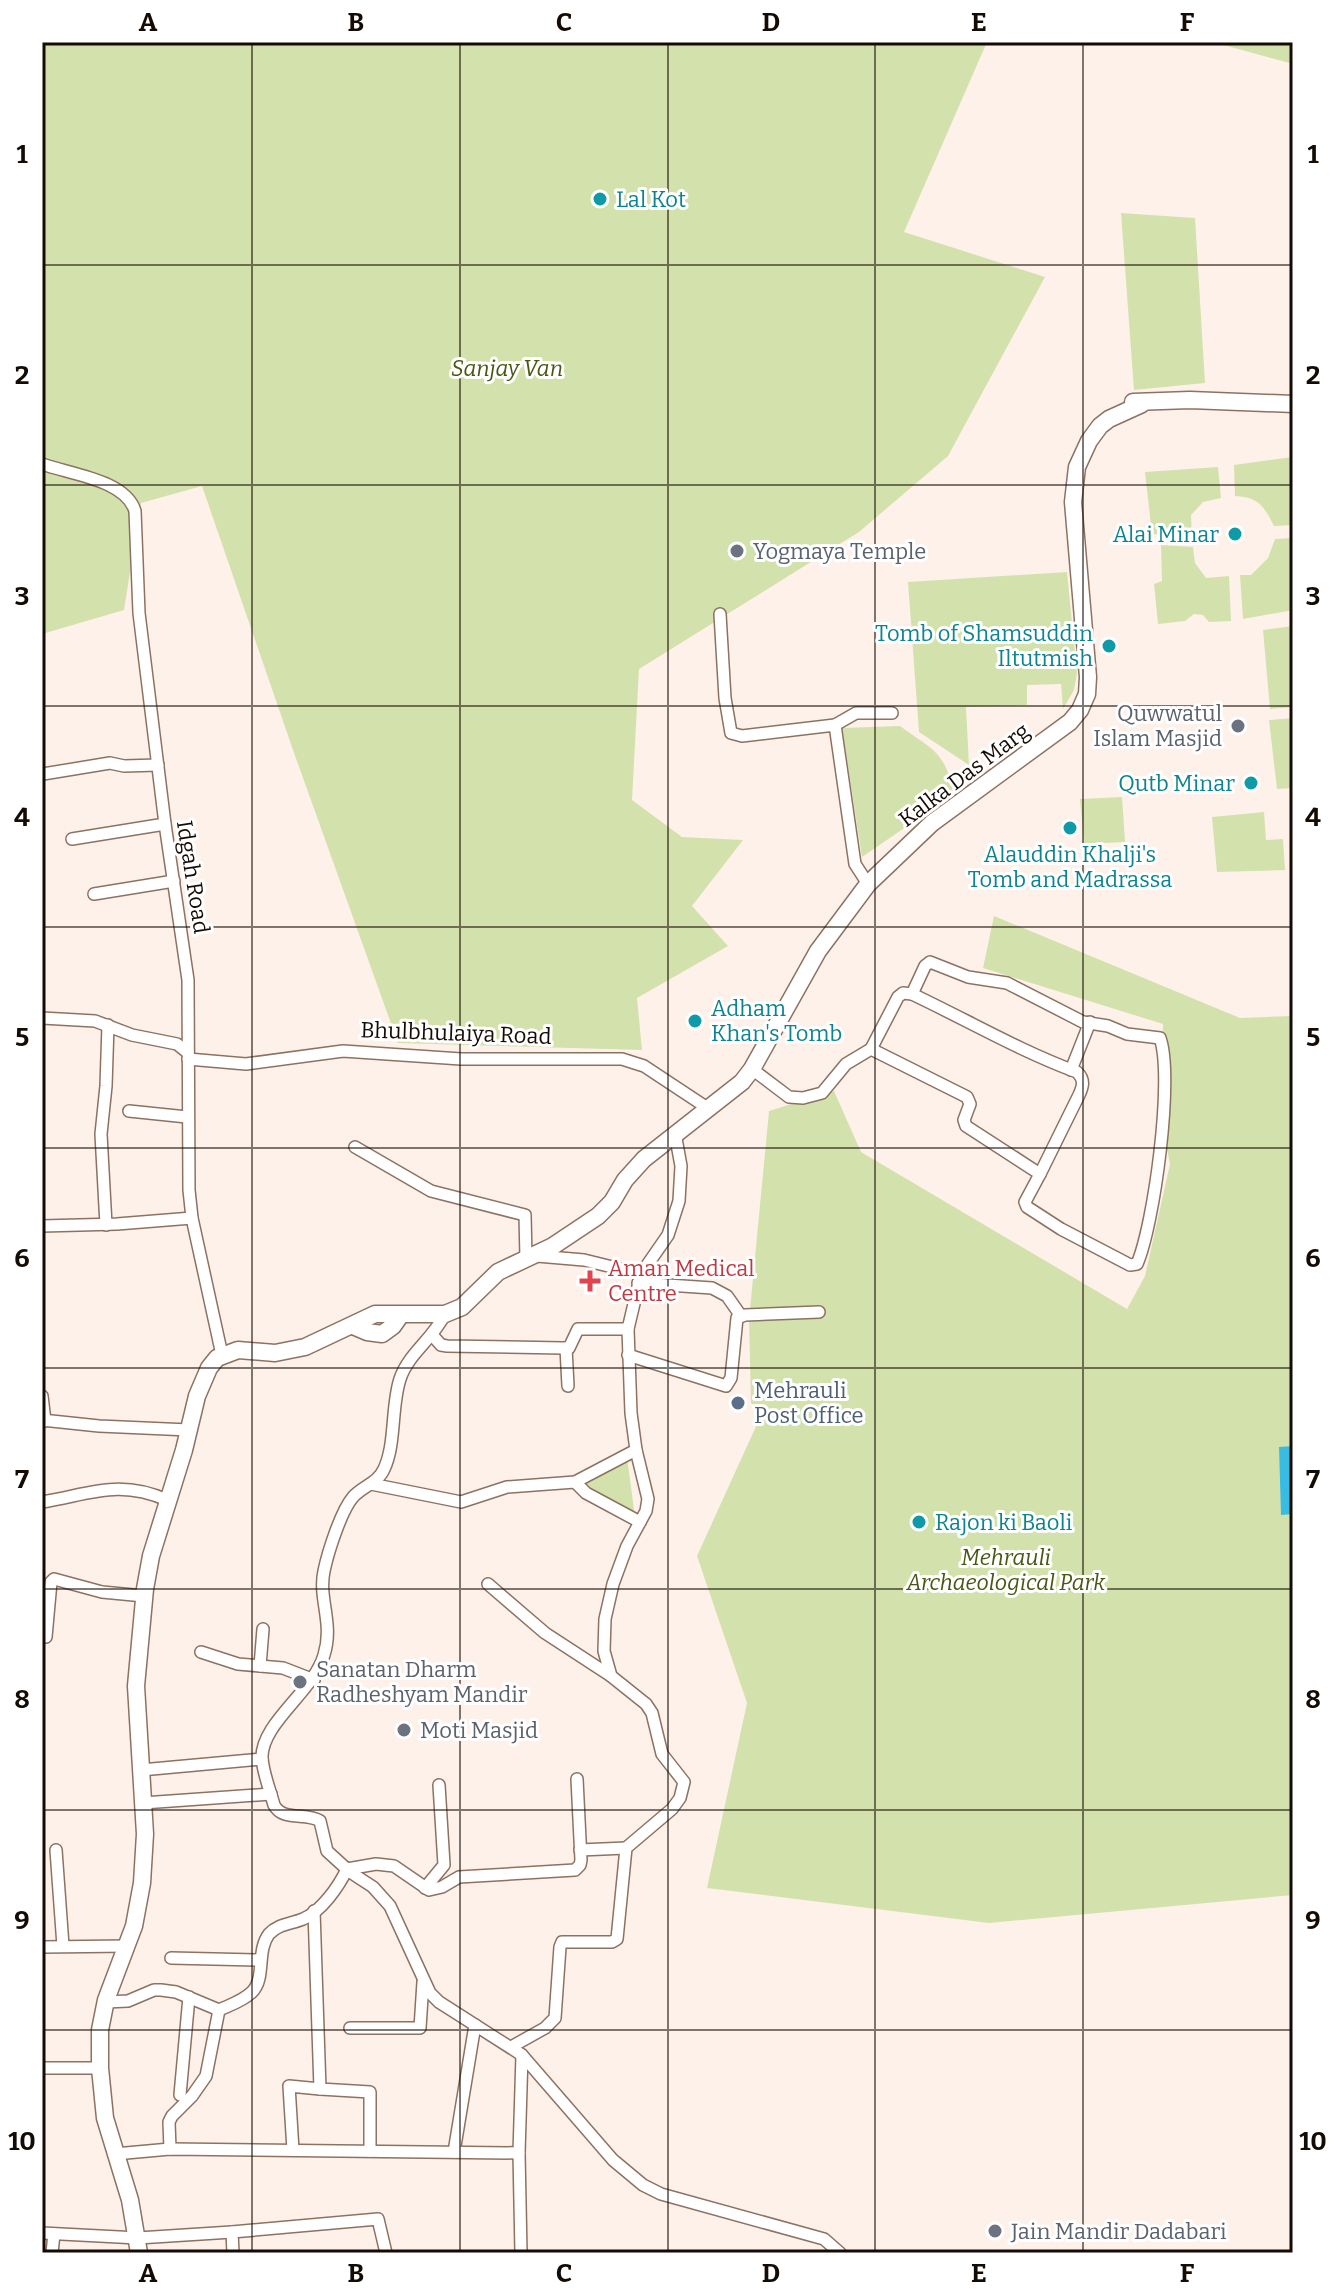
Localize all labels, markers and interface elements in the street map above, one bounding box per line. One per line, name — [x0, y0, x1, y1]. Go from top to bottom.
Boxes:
text: A — [139, 7, 158, 38]
text: B — [348, 7, 364, 38]
text: C — [556, 7, 572, 38]
text: D — [762, 7, 780, 38]
text: E — [971, 7, 987, 38]
text: F — [1180, 7, 1195, 38]
text: 1 — [16, 139, 28, 170]
text: 1 — [1307, 139, 1319, 170]
place label: Lal Kot — [616, 186, 686, 213]
marker: Lal Kot — [591, 190, 609, 208]
park label: Sanjay Van — [451, 355, 563, 382]
text: 2 — [15, 360, 29, 391]
text: 2 — [1306, 360, 1320, 391]
place label: Alai Minar — [1113, 521, 1219, 548]
marker: Alai Minar — [1226, 525, 1244, 543]
place label: Yogmaya Temple — [753, 538, 926, 565]
marker: Yogmaya Temple — [728, 542, 746, 560]
text: 3 — [15, 581, 29, 612]
text: 3 — [1306, 581, 1320, 612]
place label: Tomb of Shamsuddin Iltutmish — [875, 620, 1093, 672]
marker: Tomb of Shamsuddin Iltutmish — [1100, 637, 1118, 655]
place label: Quwwatul Islam Masjid — [1093, 700, 1222, 752]
street label: Kalka Das Marg — [893, 717, 1035, 833]
marker: Quwwatul Islam Masjid — [1229, 717, 1247, 735]
place label: Qutb Minar — [1118, 770, 1235, 797]
marker: Qutb Minar — [1242, 774, 1260, 792]
text: 4 — [14, 802, 30, 833]
text: 4 — [1305, 802, 1321, 833]
street label: Idgah Road — [171, 818, 215, 936]
marker: Alauddin Khalji's Tomb and Madrassa — [1061, 819, 1079, 837]
place label: Alauddin Khalji's Tomb and Madrassa — [968, 841, 1172, 893]
place label: Adham Khan's Tomb — [711, 995, 842, 1047]
marker: Adham Khan's Tomb — [686, 1012, 704, 1030]
street label: Bhulbhulaiya Road — [360, 1016, 552, 1050]
text: 5 — [15, 1022, 29, 1053]
text: 5 — [1306, 1022, 1320, 1053]
text: 6 — [14, 1243, 30, 1274]
text: 6 — [1305, 1243, 1321, 1274]
place label: Aman Medical Centre — [608, 1255, 755, 1307]
marker: Aman Medical Centre — [579, 1270, 601, 1292]
place label: Mehrauli Post Office — [754, 1377, 864, 1429]
marker: Mehrauli Post Office — [729, 1394, 747, 1412]
text: 7 — [15, 1464, 29, 1495]
text: 7 — [1306, 1464, 1320, 1495]
place label: Rajon ki Baoli — [935, 1509, 1073, 1536]
marker: Rajon ki Baoli — [910, 1513, 928, 1531]
park label: Mehrauli Archaeological Park — [906, 1544, 1106, 1596]
place label: Sanatan Dharm Radheshyam Mandir — [316, 1656, 528, 1708]
marker: Sanatan Dharm Radheshyam Mandir — [291, 1673, 309, 1691]
text: 8 — [14, 1684, 30, 1715]
text: 8 — [1305, 1684, 1321, 1715]
place label: Moti Masjid — [420, 1717, 538, 1744]
marker: Moti Masjid — [395, 1721, 413, 1739]
text: 9 — [14, 1905, 30, 1936]
text: 9 — [1305, 1905, 1321, 1936]
text: 10 — [8, 2126, 36, 2157]
text: 10 — [1299, 2126, 1327, 2157]
place label: Jain Mandir Dadabari — [1010, 2218, 1227, 2245]
marker: Jain Mandir Dadabari — [986, 2222, 1004, 2240]
text: A — [139, 2258, 158, 2289]
text: B — [348, 2258, 364, 2289]
text: C — [556, 2258, 572, 2289]
text: D — [762, 2258, 780, 2289]
text: E — [971, 2258, 987, 2289]
text: F — [1180, 2258, 1195, 2289]

